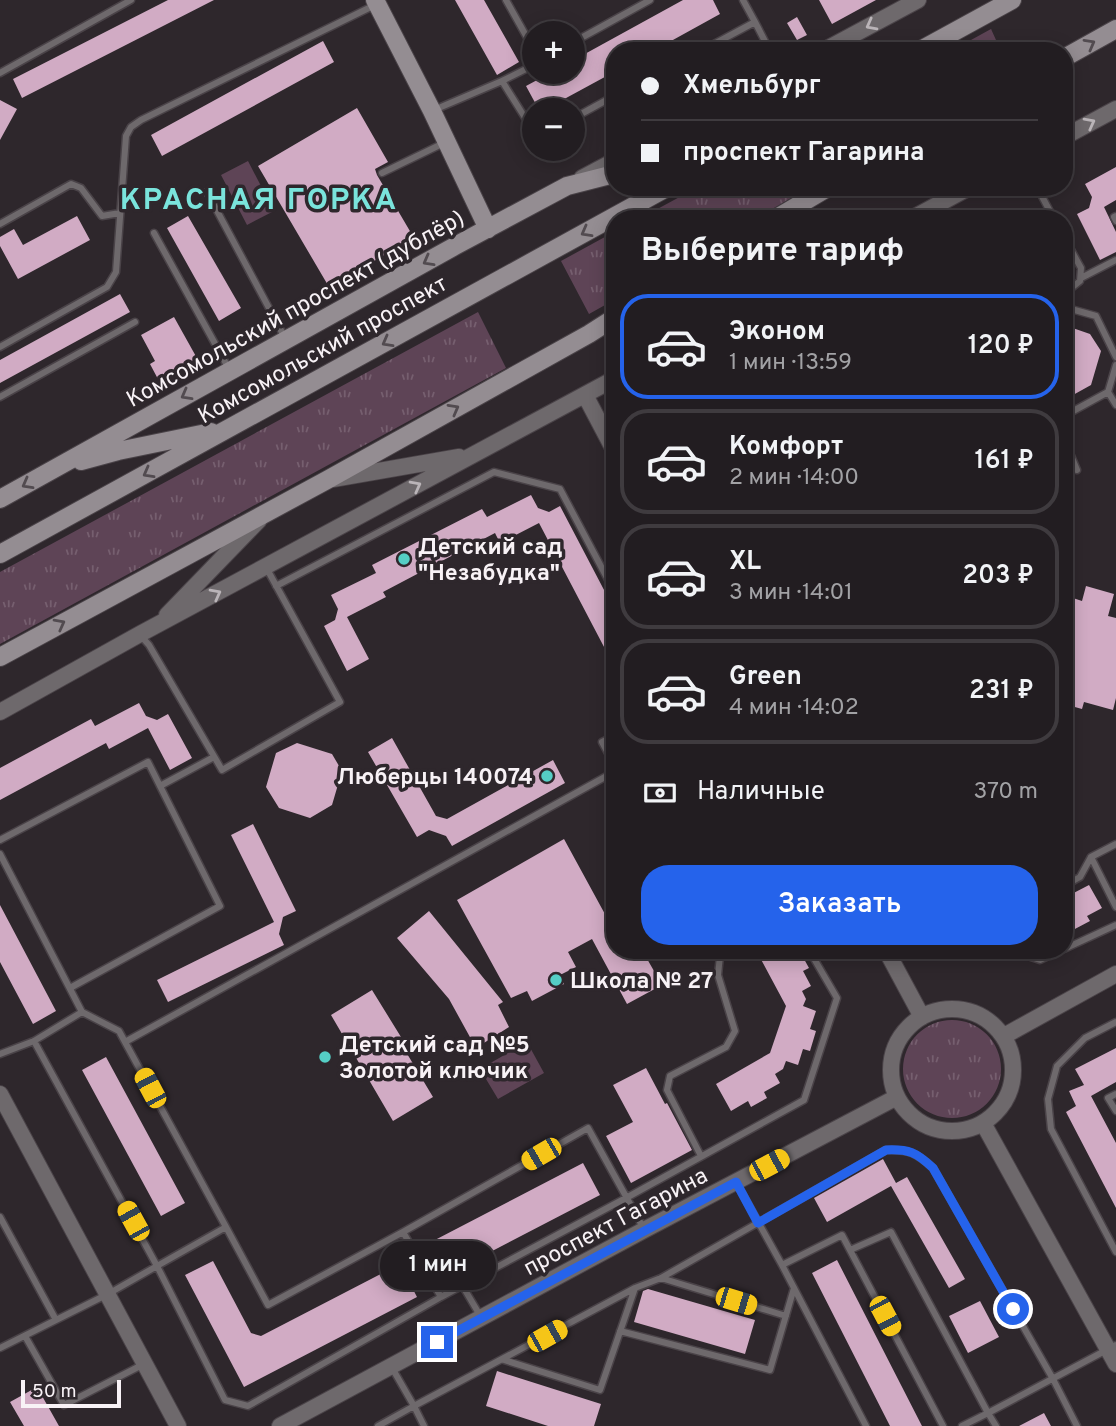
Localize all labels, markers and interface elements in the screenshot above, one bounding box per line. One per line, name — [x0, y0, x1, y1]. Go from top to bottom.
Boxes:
one-way arrow — [865, 17, 878, 31]
map controls — [522, 21, 585, 161]
button: + — [522, 21, 585, 84]
one-way arrow — [1083, 38, 1095, 52]
text: Хмельбург — [683, 70, 821, 103]
button: − — [522, 98, 585, 161]
one-way arrow — [1083, 118, 1095, 131]
text: проспект Гагарина — [683, 137, 925, 170]
district label: КРАСНАЯ ГОРКА — [120, 183, 398, 220]
street label: Комсомольский проспект (дублёр) — [121, 203, 469, 413]
one-way arrow — [581, 224, 593, 237]
text: Выберите тариф — [641, 232, 904, 272]
one-way arrow — [423, 253, 435, 266]
street label: Комсомольский проспект — [193, 269, 451, 429]
icon: car — [645, 315, 708, 378]
text: Эконом — [729, 316, 825, 349]
text: 120 ₽ — [968, 330, 1034, 363]
one-way arrow — [382, 334, 394, 347]
text: 1 мин · 13:59 — [729, 349, 852, 378]
one-way arrow — [181, 387, 194, 400]
one-way arrow — [446, 404, 459, 417]
icon: car — [645, 430, 708, 493]
text: Комфорт — [729, 431, 843, 464]
text: 161 ₽ — [975, 445, 1034, 478]
text: 2 мин · 14:00 — [729, 464, 859, 493]
one-way arrow — [142, 465, 155, 478]
one-way arrow — [22, 476, 34, 489]
one-way arrow — [409, 481, 421, 494]
place label: Детский сад "Незабудка" — [418, 534, 563, 589]
icon: car — [645, 545, 708, 608]
text: XL — [729, 546, 761, 579]
marker: Детский сад "Незабудка" — [396, 551, 412, 567]
text: 203 ₽ — [962, 560, 1034, 593]
text: 3 мин · 14:01 — [729, 579, 853, 608]
one-way arrow — [208, 589, 221, 602]
one-way arrow — [53, 619, 65, 632]
icon: car — [645, 660, 708, 723]
text: Green — [729, 661, 802, 694]
text: 231 ₽ — [969, 675, 1034, 708]
text: 4 мин · 14:02 — [729, 694, 859, 723]
place label: Люберцы 140074 — [337, 764, 533, 793]
marker: Люберцы 140074 — [539, 768, 555, 784]
icon: cash — [641, 774, 679, 812]
text: Наличные — [697, 776, 825, 809]
text: 370 m — [973, 778, 1038, 807]
button: Заказать — [641, 865, 1038, 945]
place label: Школа № 27 — [570, 968, 713, 997]
marker: Школа № 27 — [548, 972, 564, 988]
place label: Детский сад №5 Золотой ключик — [339, 1032, 530, 1087]
marker: Детский сад №5 Золотой ключик — [317, 1049, 333, 1065]
car — [131, 1065, 170, 1111]
car — [518, 1134, 565, 1174]
car — [746, 1146, 793, 1184]
street label: проспект Гагарина — [519, 1162, 713, 1284]
car — [114, 1198, 153, 1244]
callout: 1 мин — [379, 1240, 495, 1290]
text: 1 мин — [409, 1251, 467, 1280]
car — [713, 1285, 760, 1317]
car — [866, 1293, 905, 1339]
route start — [997, 1293, 1029, 1325]
car — [524, 1317, 571, 1355]
route end — [421, 1326, 453, 1358]
scale bar — [21, 1377, 121, 1409]
text: 50 m — [32, 1380, 77, 1404]

